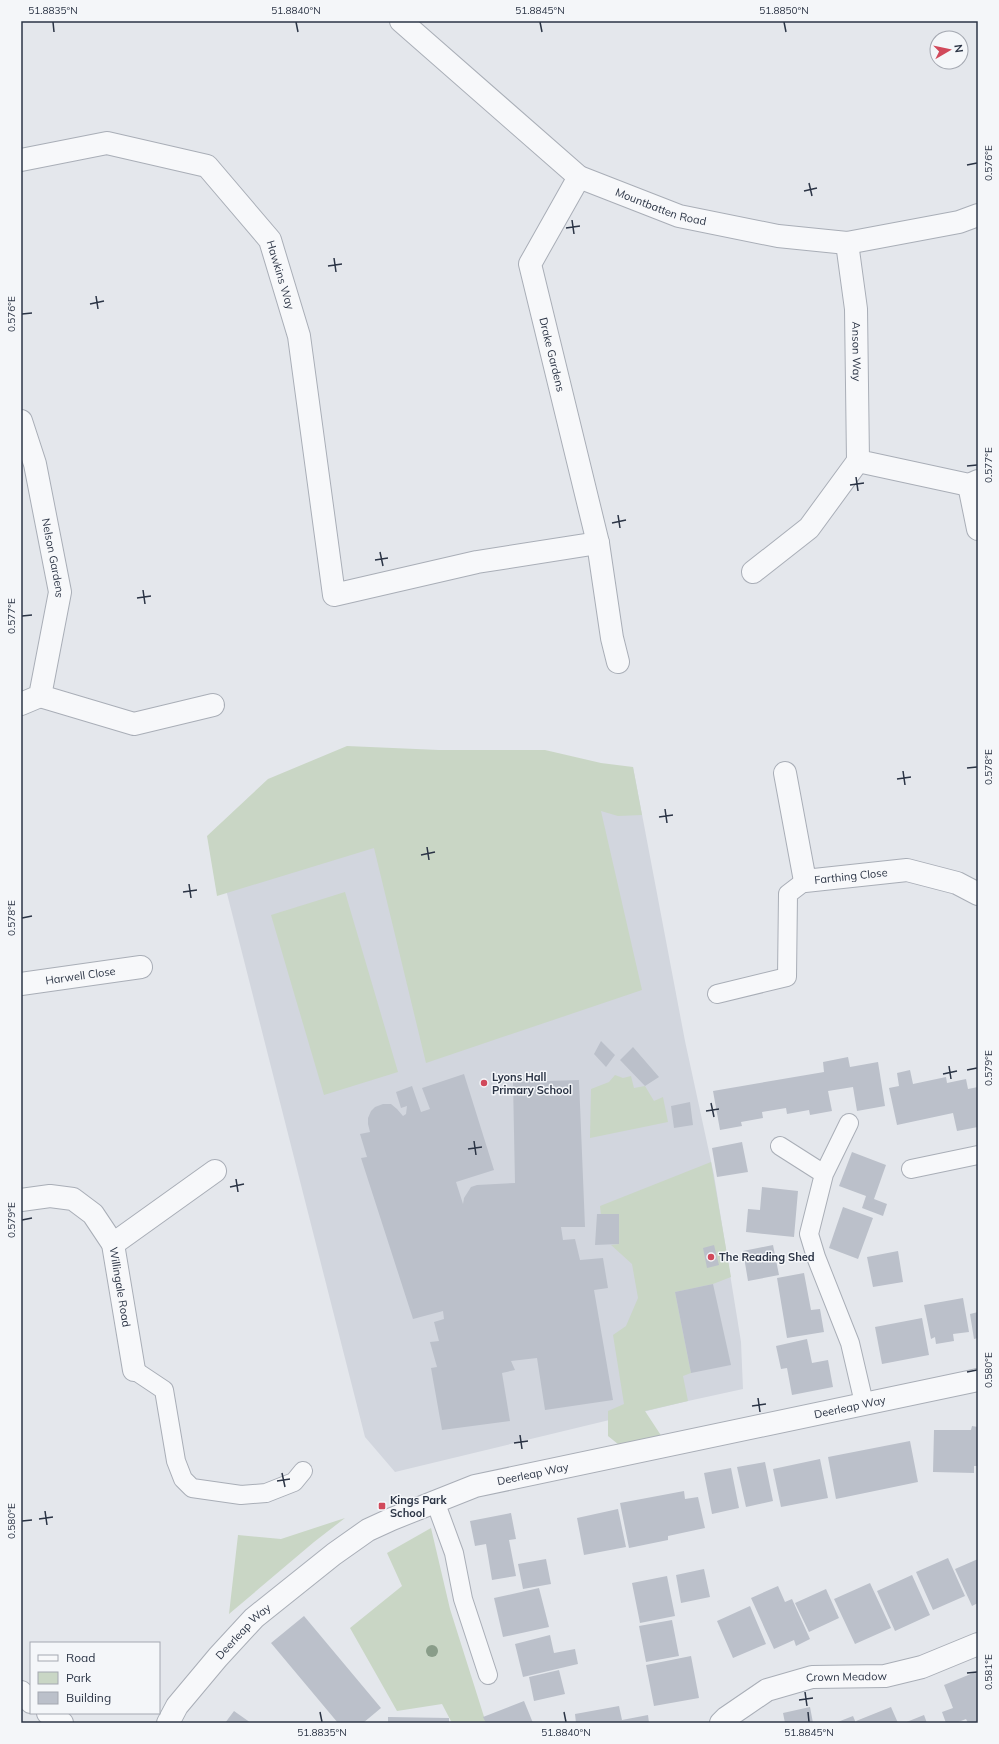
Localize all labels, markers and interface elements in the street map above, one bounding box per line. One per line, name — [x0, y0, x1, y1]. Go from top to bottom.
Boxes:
text: 51.8835°N — [28, 4, 78, 17]
text: 51.8840°N — [271, 4, 321, 17]
text: 51.8845°N — [515, 4, 565, 17]
text: 51.8850°N — [759, 4, 809, 17]
north arrow — [929, 30, 969, 70]
text: N — [951, 43, 966, 54]
text: 0.576°E — [982, 145, 995, 181]
street label: Mountbatten Road — [613, 185, 708, 228]
street label: Hawkins Way — [264, 239, 298, 311]
text: 0.576°E — [5, 296, 18, 332]
street label: Drake Gardens — [536, 316, 568, 393]
street label: Anson Way — [849, 321, 864, 381]
text: 0.577°E — [982, 447, 995, 483]
street label: Nelson Gardens — [39, 517, 67, 599]
text: 0.577°E — [5, 598, 18, 634]
text: 0.578°E — [982, 749, 995, 785]
street label: Farthing Close — [814, 865, 888, 887]
text: 0.578°E — [5, 900, 18, 936]
street label: Harwell Close — [44, 964, 116, 987]
text: 0.579°E — [982, 1050, 995, 1086]
place label: Lyons Hall Primary School — [492, 1070, 572, 1097]
marker: Lyons Hall Primary School — [479, 1078, 489, 1088]
text: 0.579°E — [5, 1202, 18, 1238]
street label: Willingale Road — [107, 1246, 134, 1328]
place label: The Reading Shed — [719, 1250, 815, 1264]
marker: The Reading Shed — [706, 1252, 716, 1262]
text: 0.580°E — [982, 1352, 995, 1388]
street label: Deerleap Way — [813, 1393, 887, 1421]
street label: Deerleap Way — [496, 1459, 570, 1488]
place label: Kings Park School — [390, 1493, 447, 1520]
marker: Kings Park School — [377, 1501, 387, 1511]
text: 0.580°E — [5, 1503, 18, 1539]
street label: Deerleap Way — [212, 1600, 274, 1662]
legend — [30, 1642, 160, 1714]
text: Road — [66, 1650, 95, 1665]
text: 0.581°E — [982, 1654, 995, 1690]
street label: Crown Meadow — [804, 1669, 887, 1685]
text: Park — [66, 1670, 92, 1685]
text: Building — [66, 1690, 111, 1705]
text: 51.8835°N — [297, 1726, 347, 1739]
text: 51.8840°N — [541, 1726, 591, 1739]
text: 51.8845°N — [784, 1726, 834, 1739]

